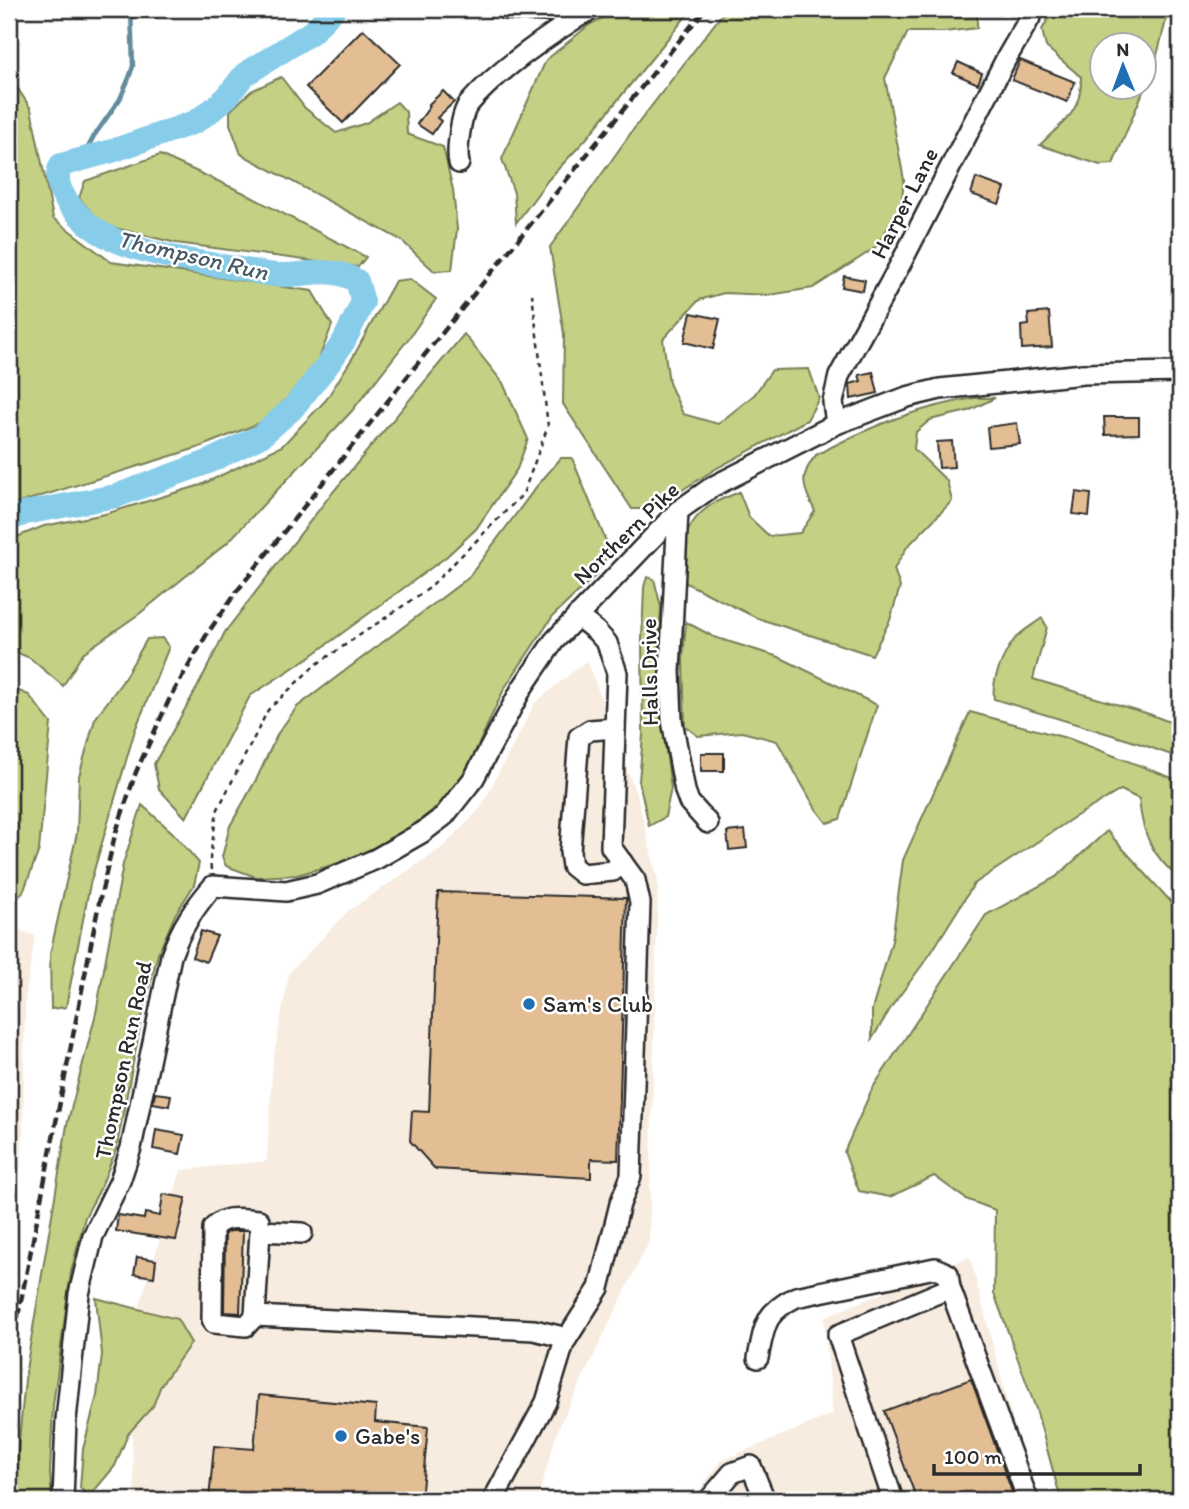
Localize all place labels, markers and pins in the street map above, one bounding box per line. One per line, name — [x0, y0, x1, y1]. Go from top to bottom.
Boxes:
place label: Sam's Club — [543, 990, 653, 1018]
marker: Sam's Club — [521, 996, 537, 1012]
place label: Gabe's — [355, 1422, 420, 1450]
marker: Gabe's — [333, 1428, 349, 1444]

